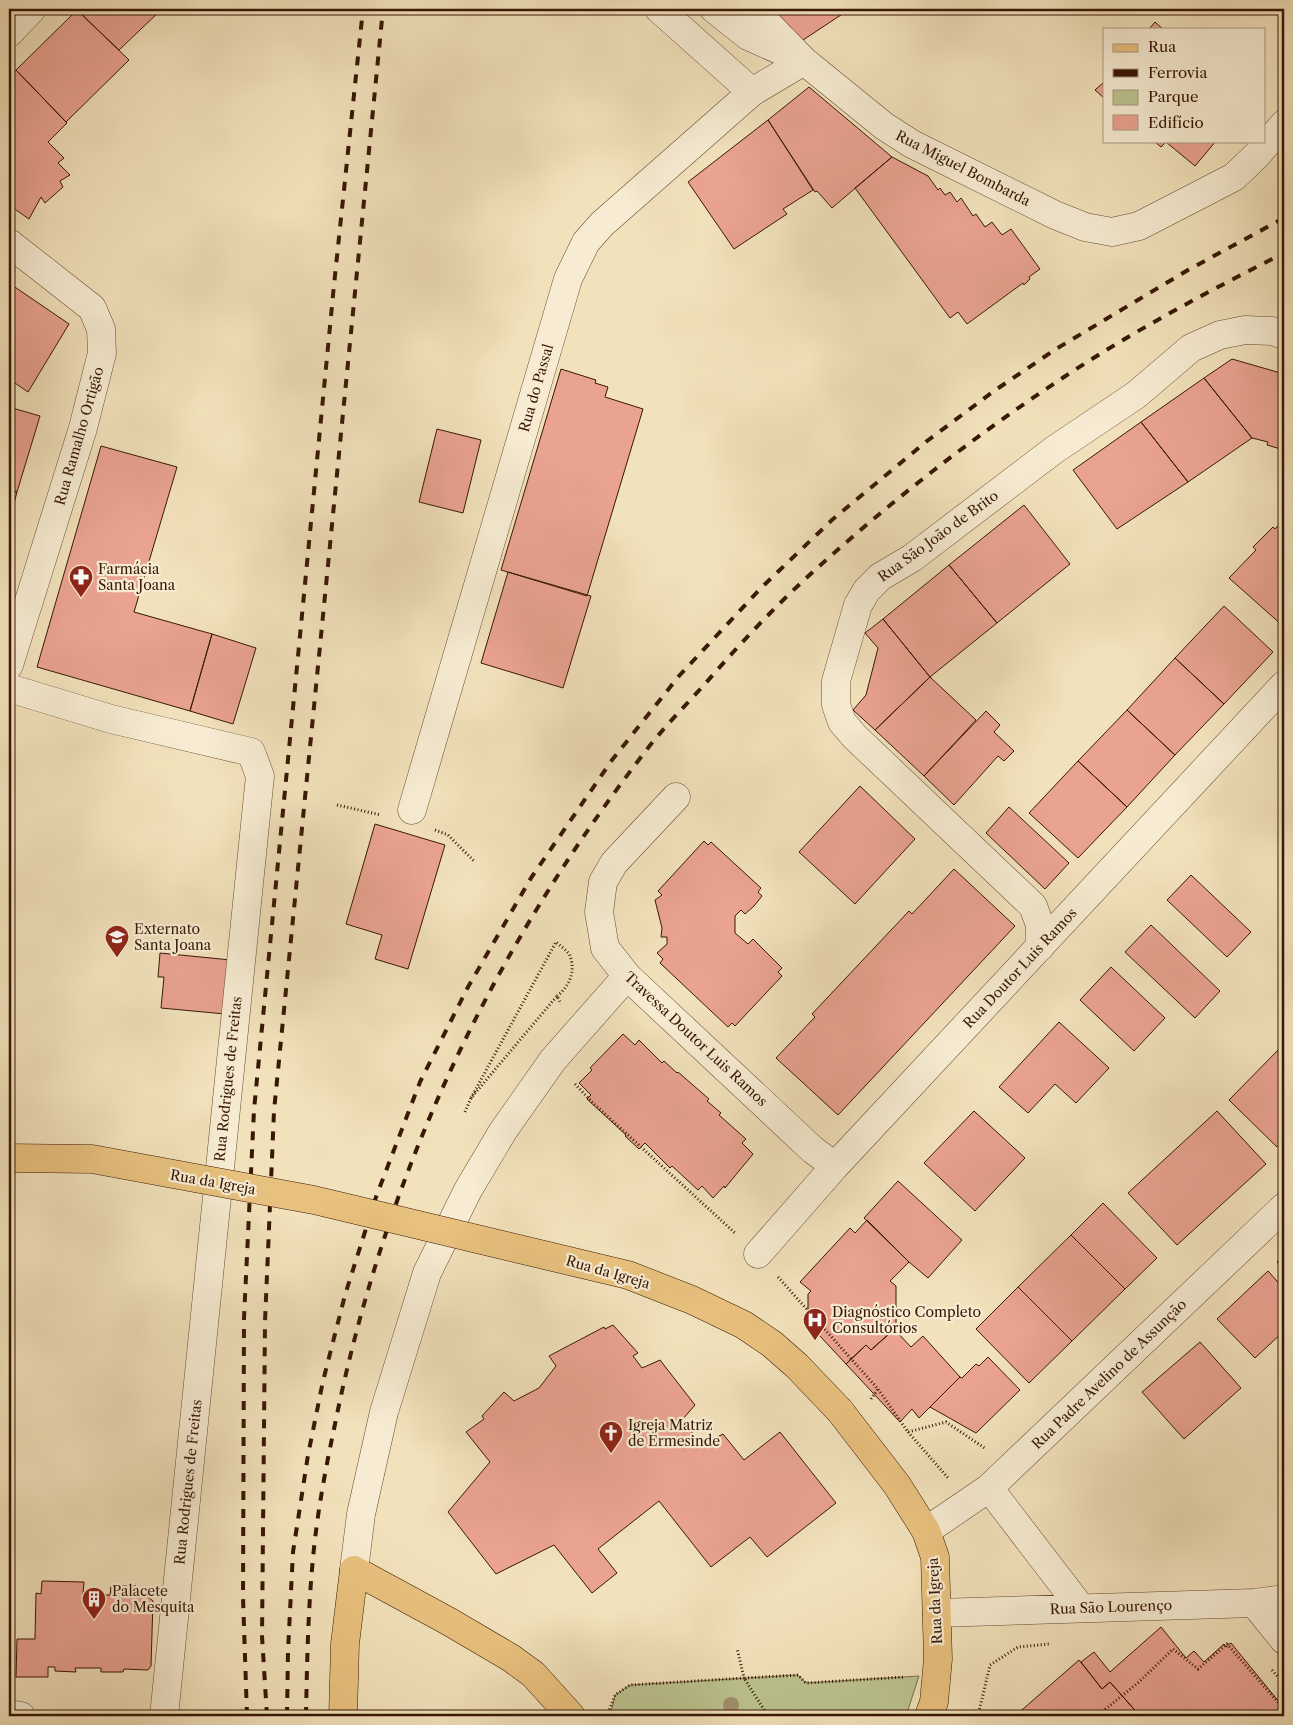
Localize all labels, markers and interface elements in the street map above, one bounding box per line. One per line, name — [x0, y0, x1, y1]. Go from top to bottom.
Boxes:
legend — [1103, 28, 1266, 142]
text: Rua — [1148, 37, 1176, 56]
text: Ferrovia — [1148, 63, 1207, 82]
text: Parque — [1148, 87, 1198, 106]
text: Edifício — [1148, 113, 1204, 132]
street label: Rua Miguel Bombarda — [893, 126, 1034, 210]
street label: Rua do Passal — [515, 342, 557, 434]
street label: Rua Ramalho Ortigão — [51, 365, 107, 507]
street label: Rua São João de Brito — [874, 486, 1002, 586]
place label: Farmácia Santa Joana — [98, 560, 176, 594]
pharmacy icon: Farmácia Santa Joana — [68, 564, 94, 598]
street label: Rua Doutor Luis Ramos — [959, 904, 1081, 1032]
place label: Externato Santa Joana — [134, 920, 212, 954]
school or university icon: Externato Santa Joana — [104, 924, 130, 958]
street label: Travessa Doutor Luis Ramos — [621, 968, 771, 1110]
street label: Rua Rodrigues de Freitas — [210, 995, 246, 1163]
street label: Rua da Igreja — [169, 1166, 258, 1198]
street label: Rua da Igreja — [564, 1251, 653, 1293]
street label: Rua Padre Avelino de Assunção — [1028, 1295, 1190, 1453]
place label: Diagnóstico Completo Consultórios — [832, 1303, 981, 1337]
hospital icon: Diagnóstico Completo Consultórios — [802, 1307, 828, 1341]
street label: Rua Rodrigues de Freitas — [170, 1398, 206, 1566]
place label: Igreja Matriz de Ermesinde — [628, 1416, 720, 1450]
church icon: Igreja Matriz de Ermesinde — [598, 1420, 624, 1454]
street label: Rua da Igreja — [924, 1557, 946, 1645]
place label: Palacete do Mesquita — [112, 1582, 195, 1616]
building icon: Palacete do Mesquita — [81, 1586, 107, 1620]
street label: Rua São Lourenço — [1049, 1596, 1173, 1618]

